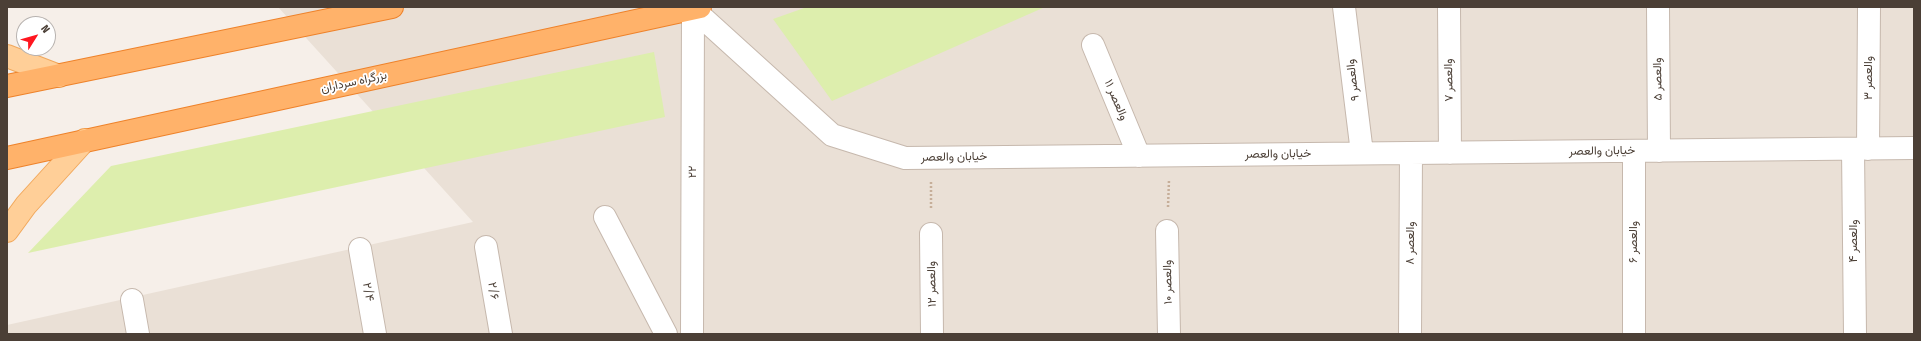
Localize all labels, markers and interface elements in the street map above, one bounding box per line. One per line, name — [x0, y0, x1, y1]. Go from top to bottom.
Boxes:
north arrow — [16, 16, 56, 56]
text: N — [38, 23, 52, 36]
street label: والعصر ۳ — [1862, 56, 1876, 100]
street label: والعصر ۵ — [1650, 57, 1666, 101]
street label: والعصر ۹ — [1343, 58, 1363, 102]
street label: والعصر ۷ — [1441, 58, 1457, 102]
street label: بزرگراه سرداران — [320, 68, 388, 96]
street label: والعصر ۱۱ — [1101, 77, 1131, 123]
street label: خیابان والعصر — [1569, 143, 1635, 159]
street label: خیابان والعصر — [1245, 146, 1311, 162]
street label: خیابان والعصر — [921, 149, 987, 165]
street label: ۲۲ — [686, 166, 700, 178]
street label: والعصر ۴ — [1847, 219, 1861, 263]
street label: والعصر ۸ — [1404, 221, 1418, 265]
street label: والعصر ۶ — [1627, 221, 1641, 263]
street label: والعصر ۱۰ — [1160, 260, 1176, 304]
street label: والعصر ۱۲ — [924, 261, 940, 307]
street label: ۲/۶ — [484, 281, 502, 301]
street label: ۲/۴ — [359, 282, 377, 302]

